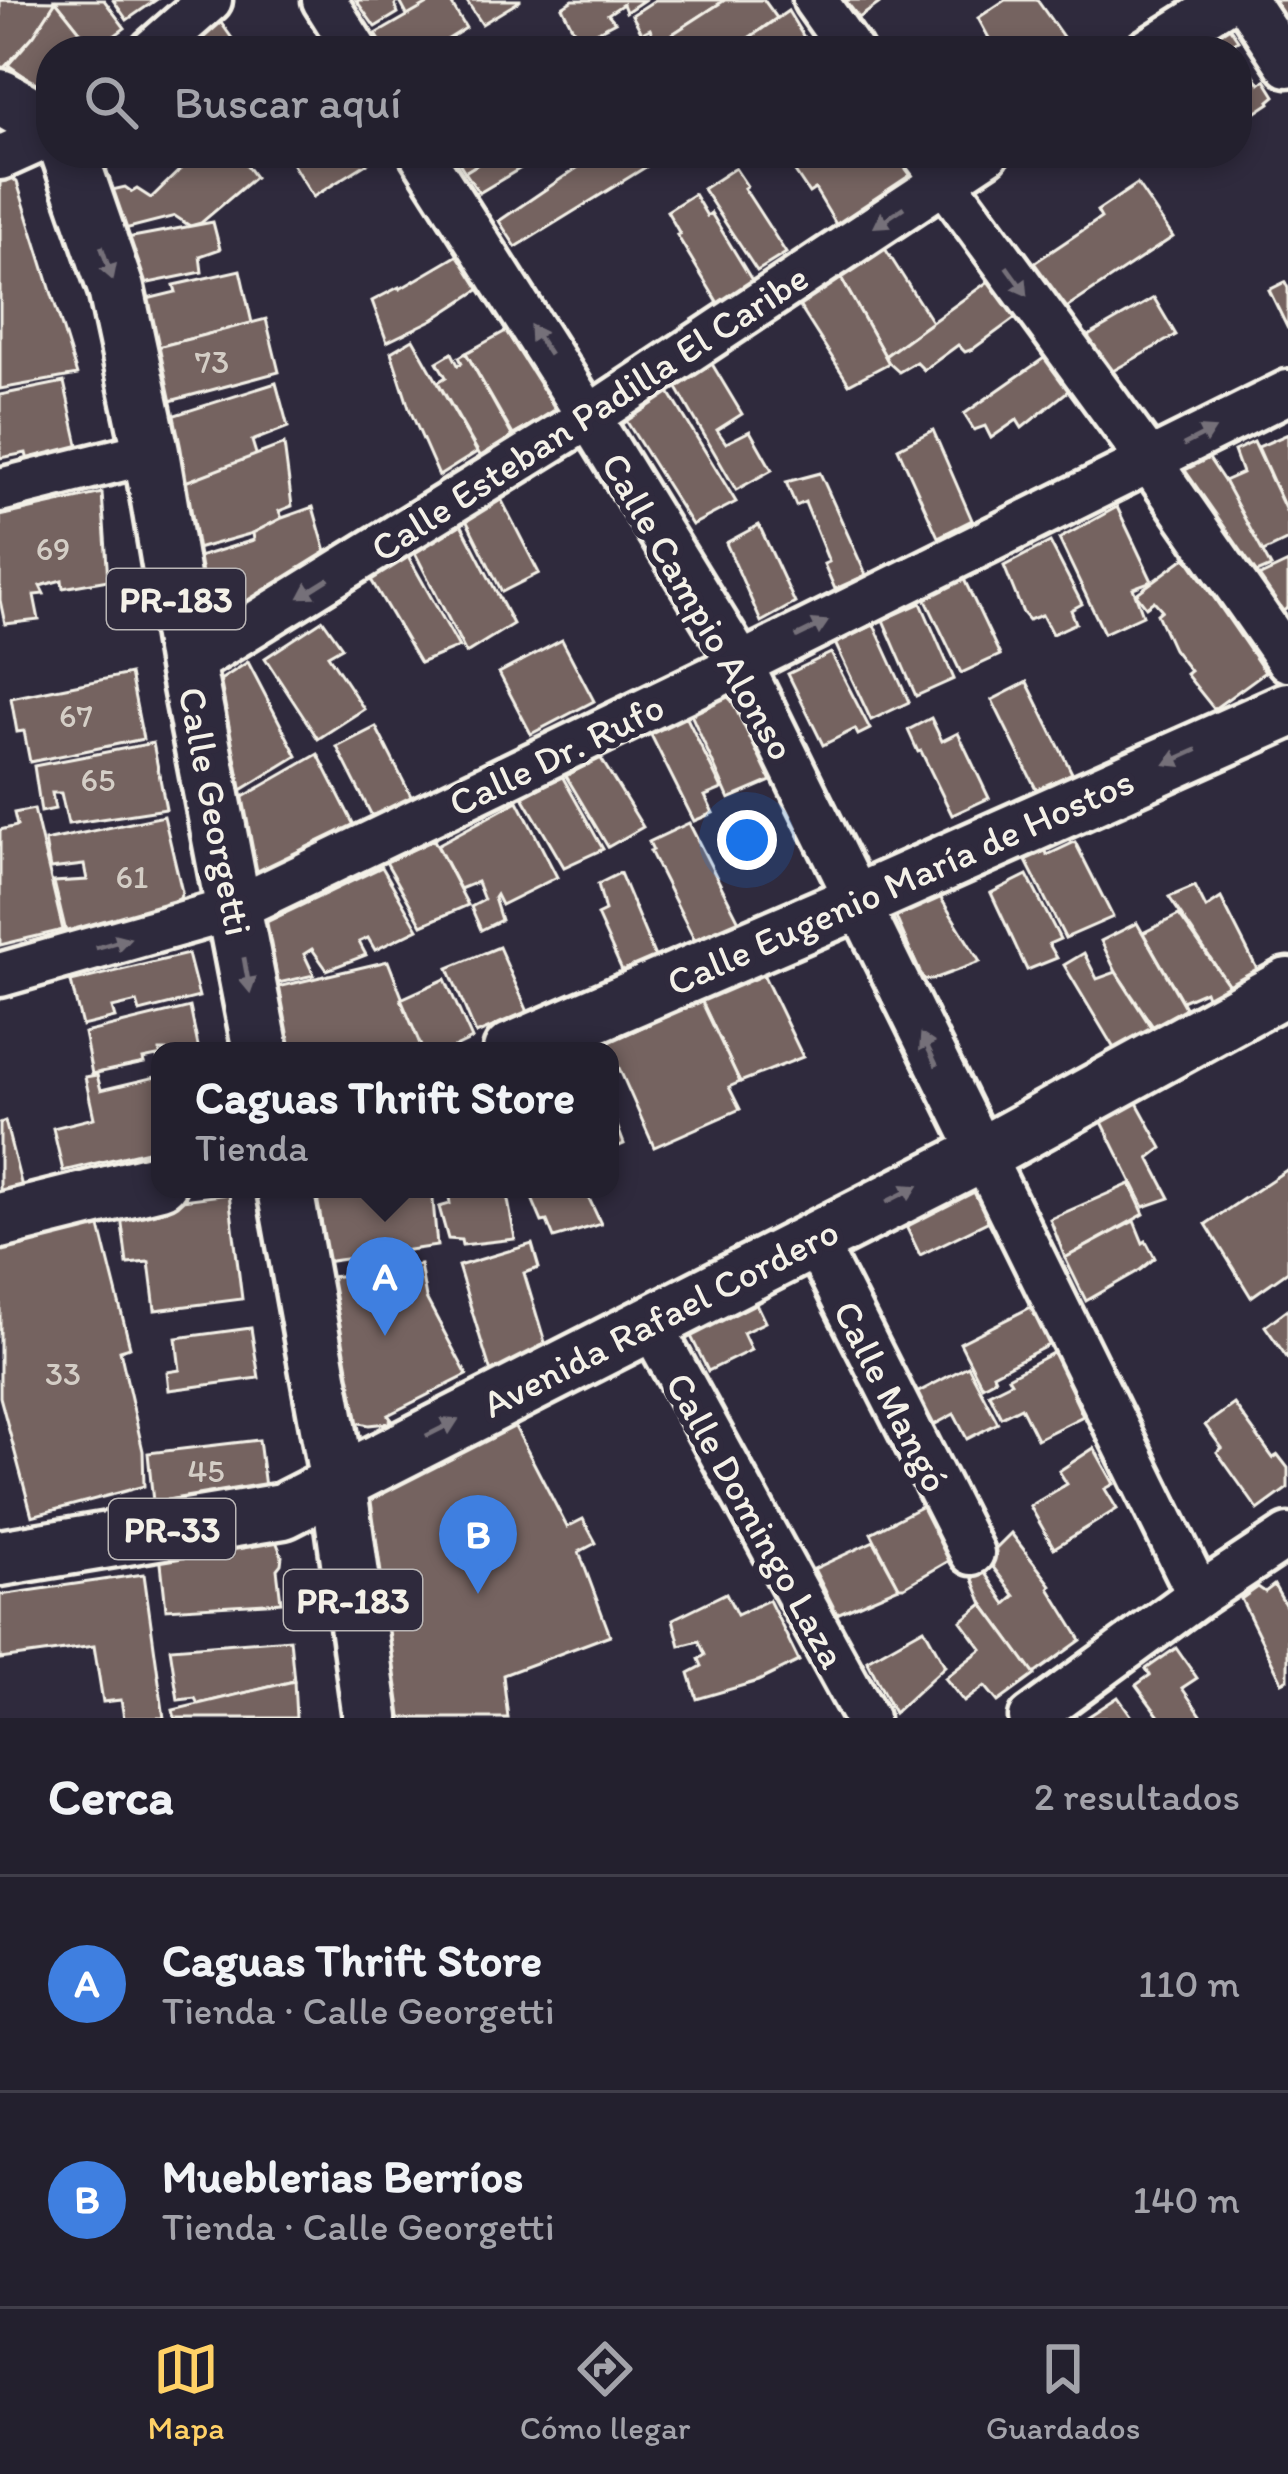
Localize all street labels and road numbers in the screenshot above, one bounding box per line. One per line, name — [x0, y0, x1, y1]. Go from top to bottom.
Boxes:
street label: Calle Esteban Padilla El Caribe — [362, 253, 817, 572]
street label: Calle Campio Alonso — [591, 444, 806, 768]
road number: PR-183 — [107, 569, 245, 629]
street label: Calle Dr. Rufo — [441, 682, 671, 827]
street label: Calle Georgetti — [168, 683, 263, 939]
street label: Calle Eugenio María de Hostos — [660, 757, 1141, 1006]
street label: Avenida Rafael Cordero — [474, 1207, 846, 1428]
street label: Calle Mangó — [823, 1293, 960, 1500]
street label: Calle Domingo Laza — [656, 1364, 857, 1676]
road number: PR-33 — [109, 1499, 235, 1559]
road number: PR-183 — [284, 1570, 422, 1630]

